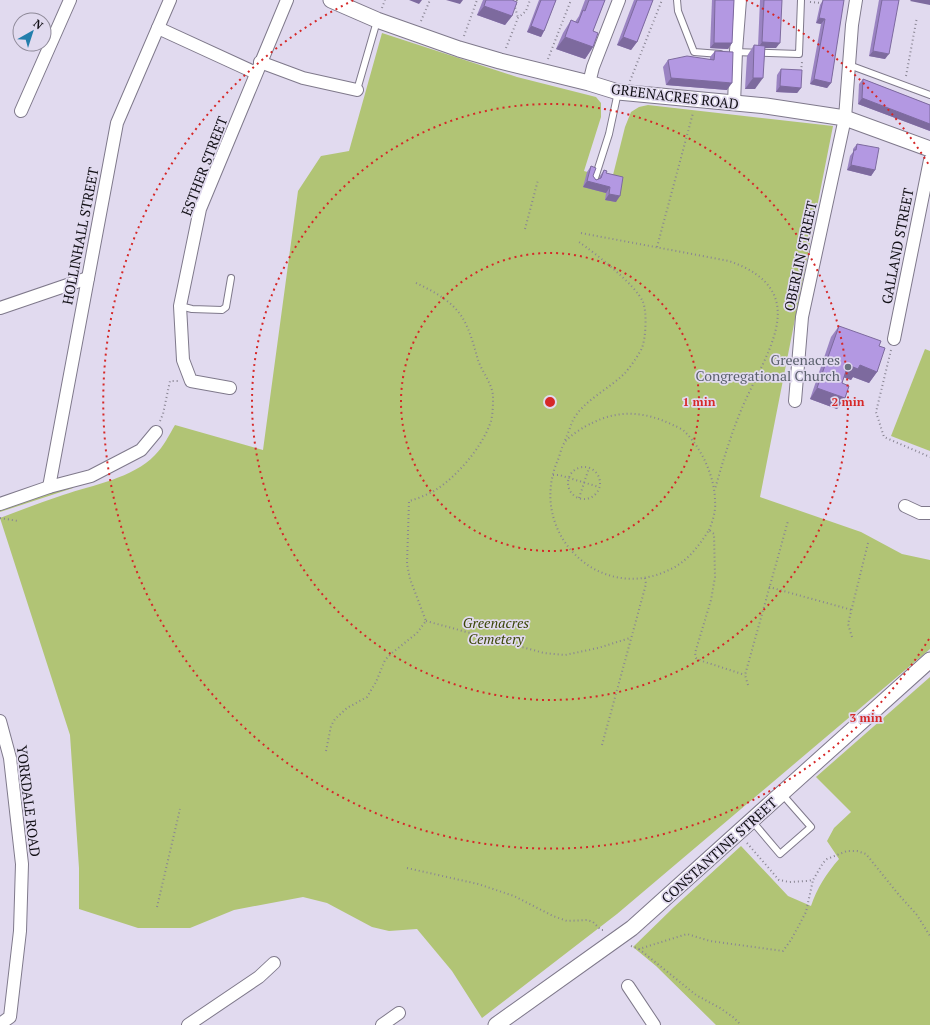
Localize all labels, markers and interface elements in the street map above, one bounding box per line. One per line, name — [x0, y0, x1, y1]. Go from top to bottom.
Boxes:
north arrow — [12, 12, 52, 52]
text: N — [31, 16, 46, 33]
street label: GREENACRES ROAD — [610, 79, 740, 113]
street label: ESTHER STREET — [176, 113, 232, 218]
street label: HOLLINHALL STREET — [57, 165, 103, 306]
street label: GALLAND STREET — [876, 186, 918, 306]
street label: OBERLIN STREET — [779, 199, 821, 313]
place label: Greenacres Congregational Church — [696, 350, 840, 385]
marker: Greenacres Congregational Church — [843, 362, 853, 372]
text: 1 min — [683, 394, 716, 409]
text: 2 min — [832, 394, 865, 409]
centre of rings — [543, 395, 557, 409]
park label: Greenacres Cemetery — [463, 613, 529, 648]
text: 3 min — [850, 710, 883, 725]
street label: YORKDALE ROAD — [13, 744, 45, 858]
street label: CONSTANTINE STREET — [657, 793, 781, 907]

